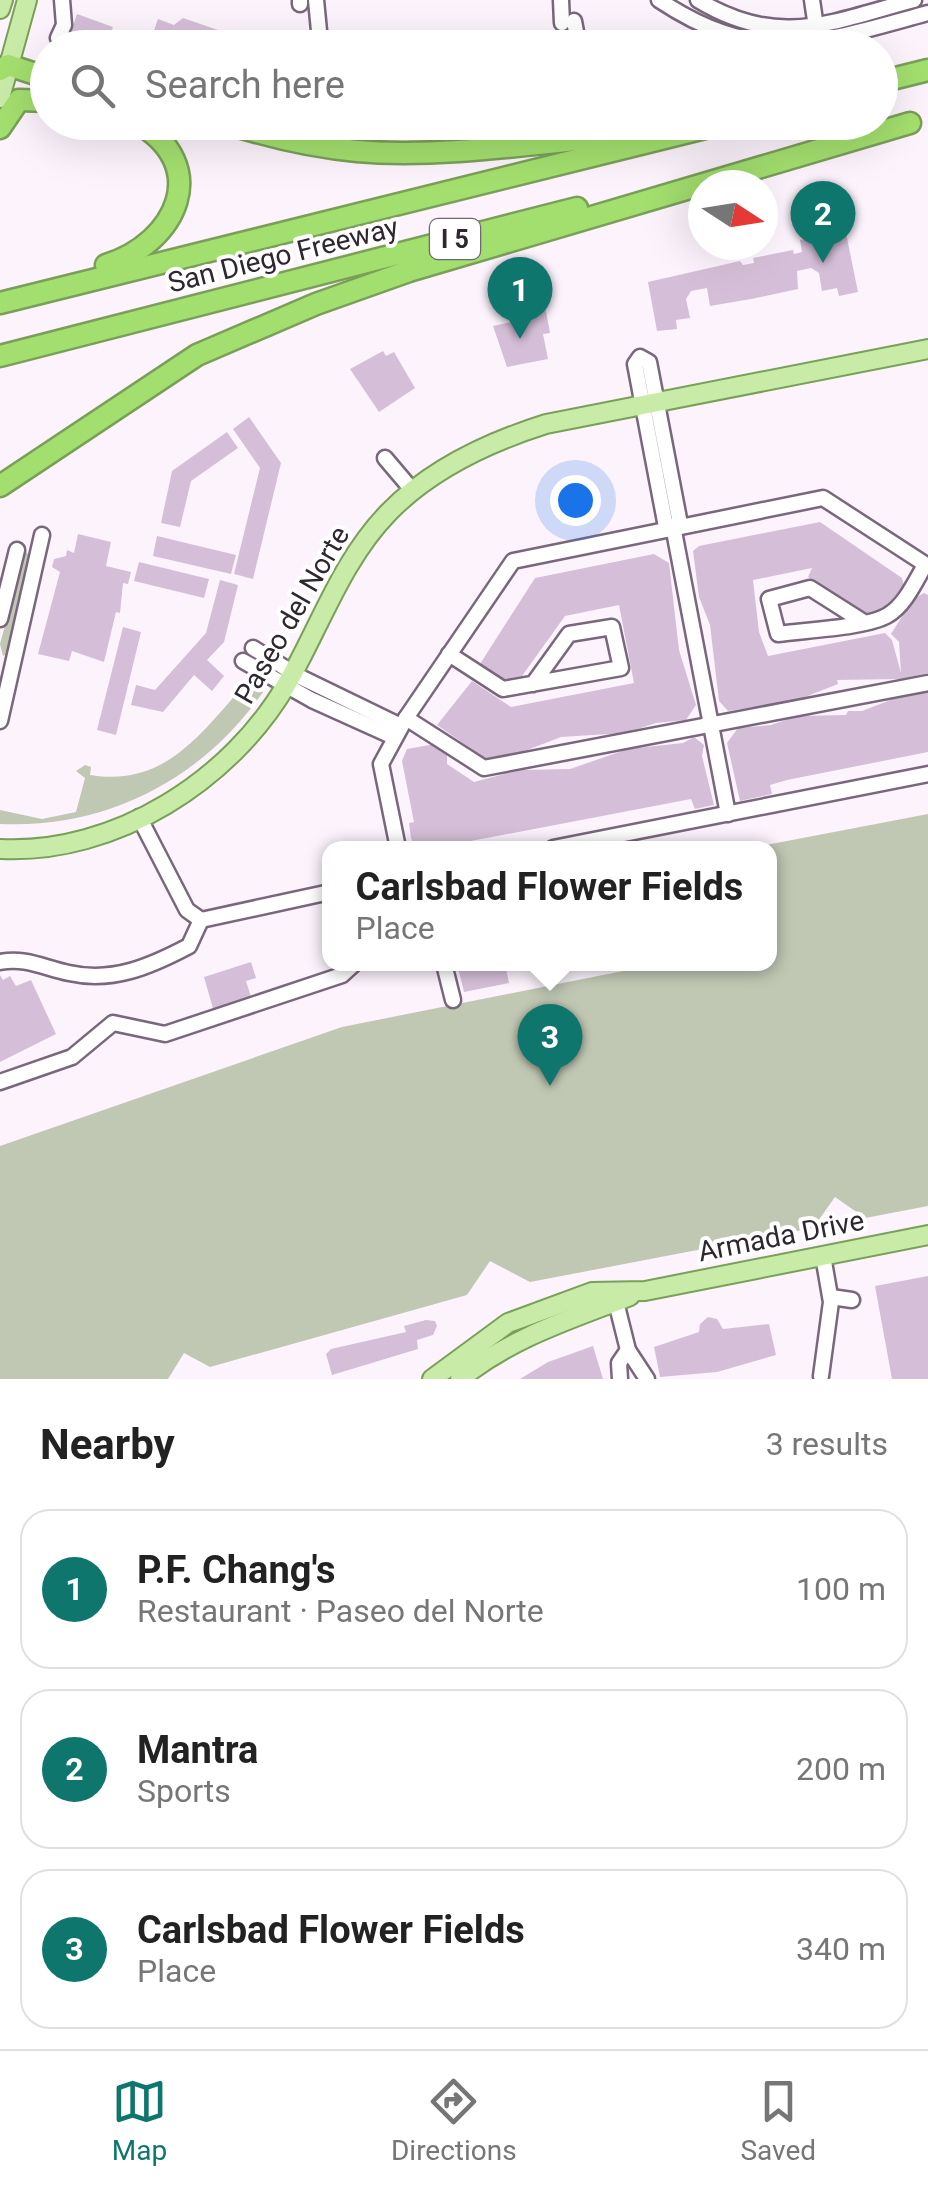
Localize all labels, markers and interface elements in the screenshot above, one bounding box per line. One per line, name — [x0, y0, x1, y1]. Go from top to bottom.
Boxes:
search box — [30, 30, 898, 140]
icon: search — [65, 58, 120, 113]
text: Search here — [145, 63, 345, 107]
north arrow — [688, 170, 778, 260]
pin: 2 — [790, 180, 856, 263]
street label: San Diego Freeway — [164, 210, 402, 300]
road number: I 5 — [430, 219, 480, 259]
pin: 1 — [488, 256, 552, 339]
your location — [550, 475, 601, 526]
street label: Paseo del Norte — [228, 520, 356, 710]
popup — [322, 841, 777, 971]
text: Carlsbad Flower Fields — [356, 865, 743, 909]
text: Place — [356, 909, 435, 947]
pin: 3 — [518, 1004, 582, 1086]
street label: Armada Drive — [695, 1204, 867, 1268]
text: Nearby — [40, 1420, 175, 1469]
text: 3 results — [766, 1425, 888, 1463]
text: P.F. Chang's — [137, 1548, 335, 1592]
text: 1 — [65, 1570, 84, 1608]
text: 100 m — [796, 1570, 886, 1608]
text: Restaurant · Paseo del Norte — [137, 1592, 544, 1630]
text: Mantra — [137, 1728, 258, 1772]
text: 2 — [65, 1750, 84, 1788]
text: 200 m — [796, 1750, 886, 1788]
text: Sports — [137, 1772, 231, 1810]
text: Carlsbad Flower Fields — [137, 1908, 525, 1952]
text: 3 — [65, 1930, 84, 1968]
text: 340 m — [796, 1930, 886, 1968]
text: Place — [137, 1952, 216, 1990]
tab: Map — [112, 2074, 167, 2167]
tab: Directions — [391, 2074, 517, 2167]
tab: Saved — [740, 2074, 816, 2167]

